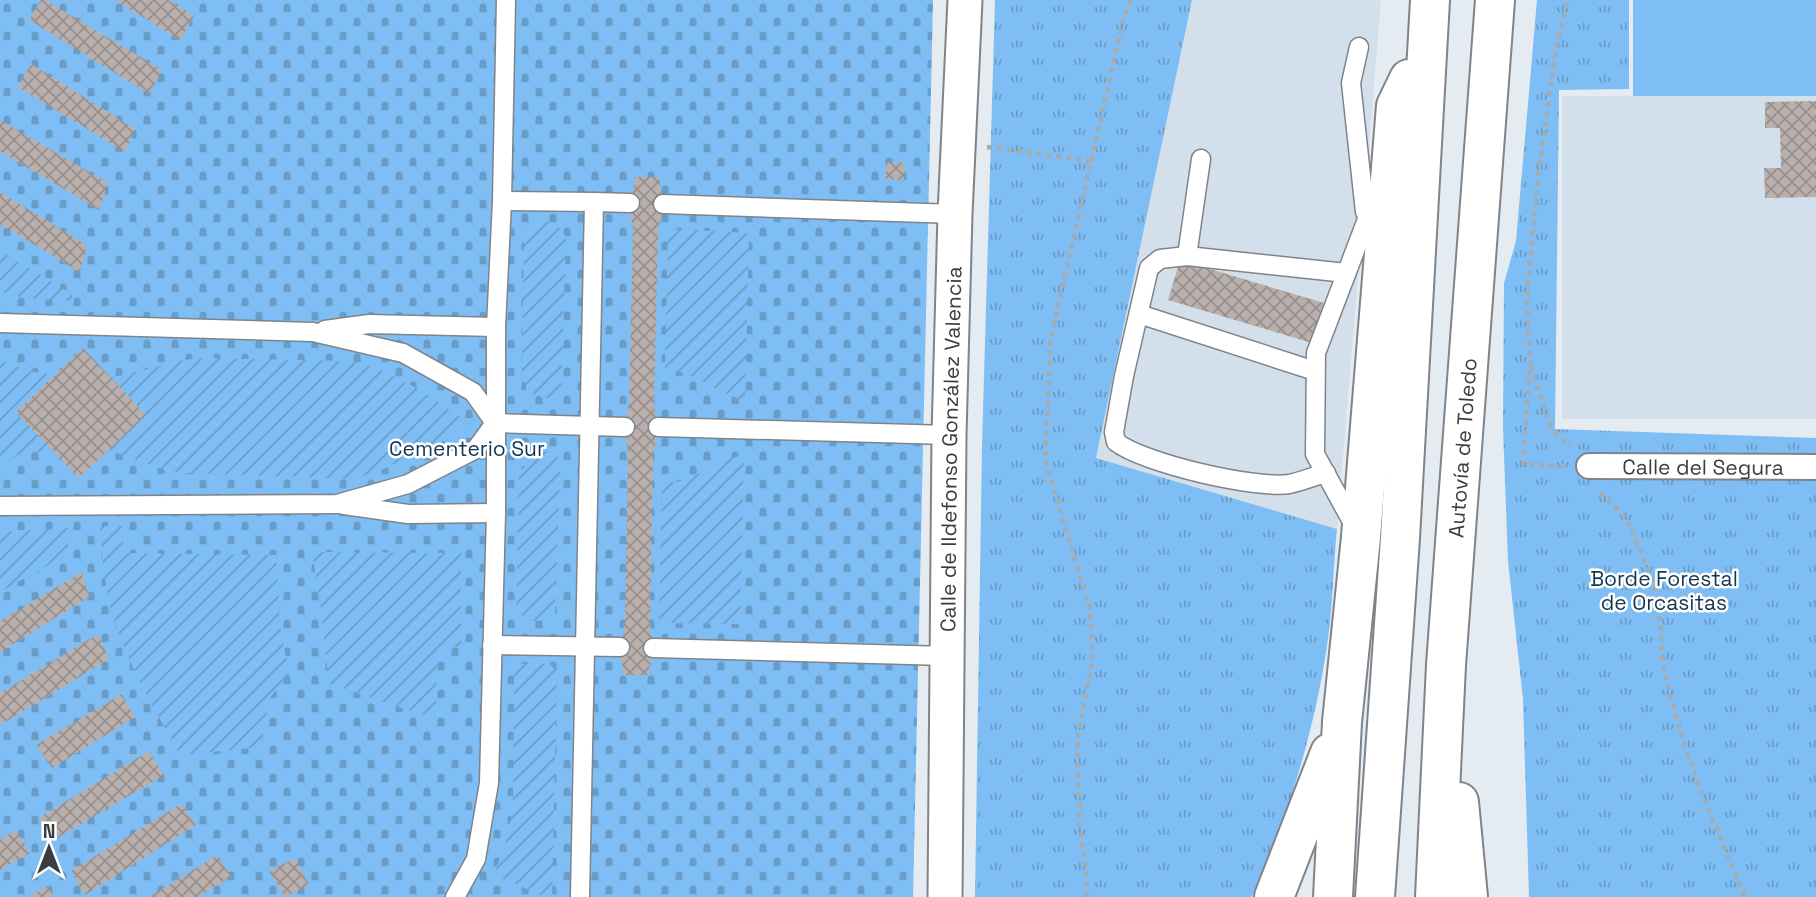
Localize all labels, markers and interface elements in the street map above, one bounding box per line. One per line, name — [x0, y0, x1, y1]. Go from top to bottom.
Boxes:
street label: Calle de Ildefonso González Valencia — [934, 266, 967, 632]
street label: Autovía de Toledo — [1442, 357, 1482, 539]
park label: Cementerio Sur — [389, 435, 545, 462]
street label: Calle del Segura — [1622, 453, 1784, 480]
park label: Borde Forestal de Orcasitas — [1590, 565, 1738, 616]
north arrow — [14, 813, 84, 883]
text: N — [43, 819, 55, 844]

